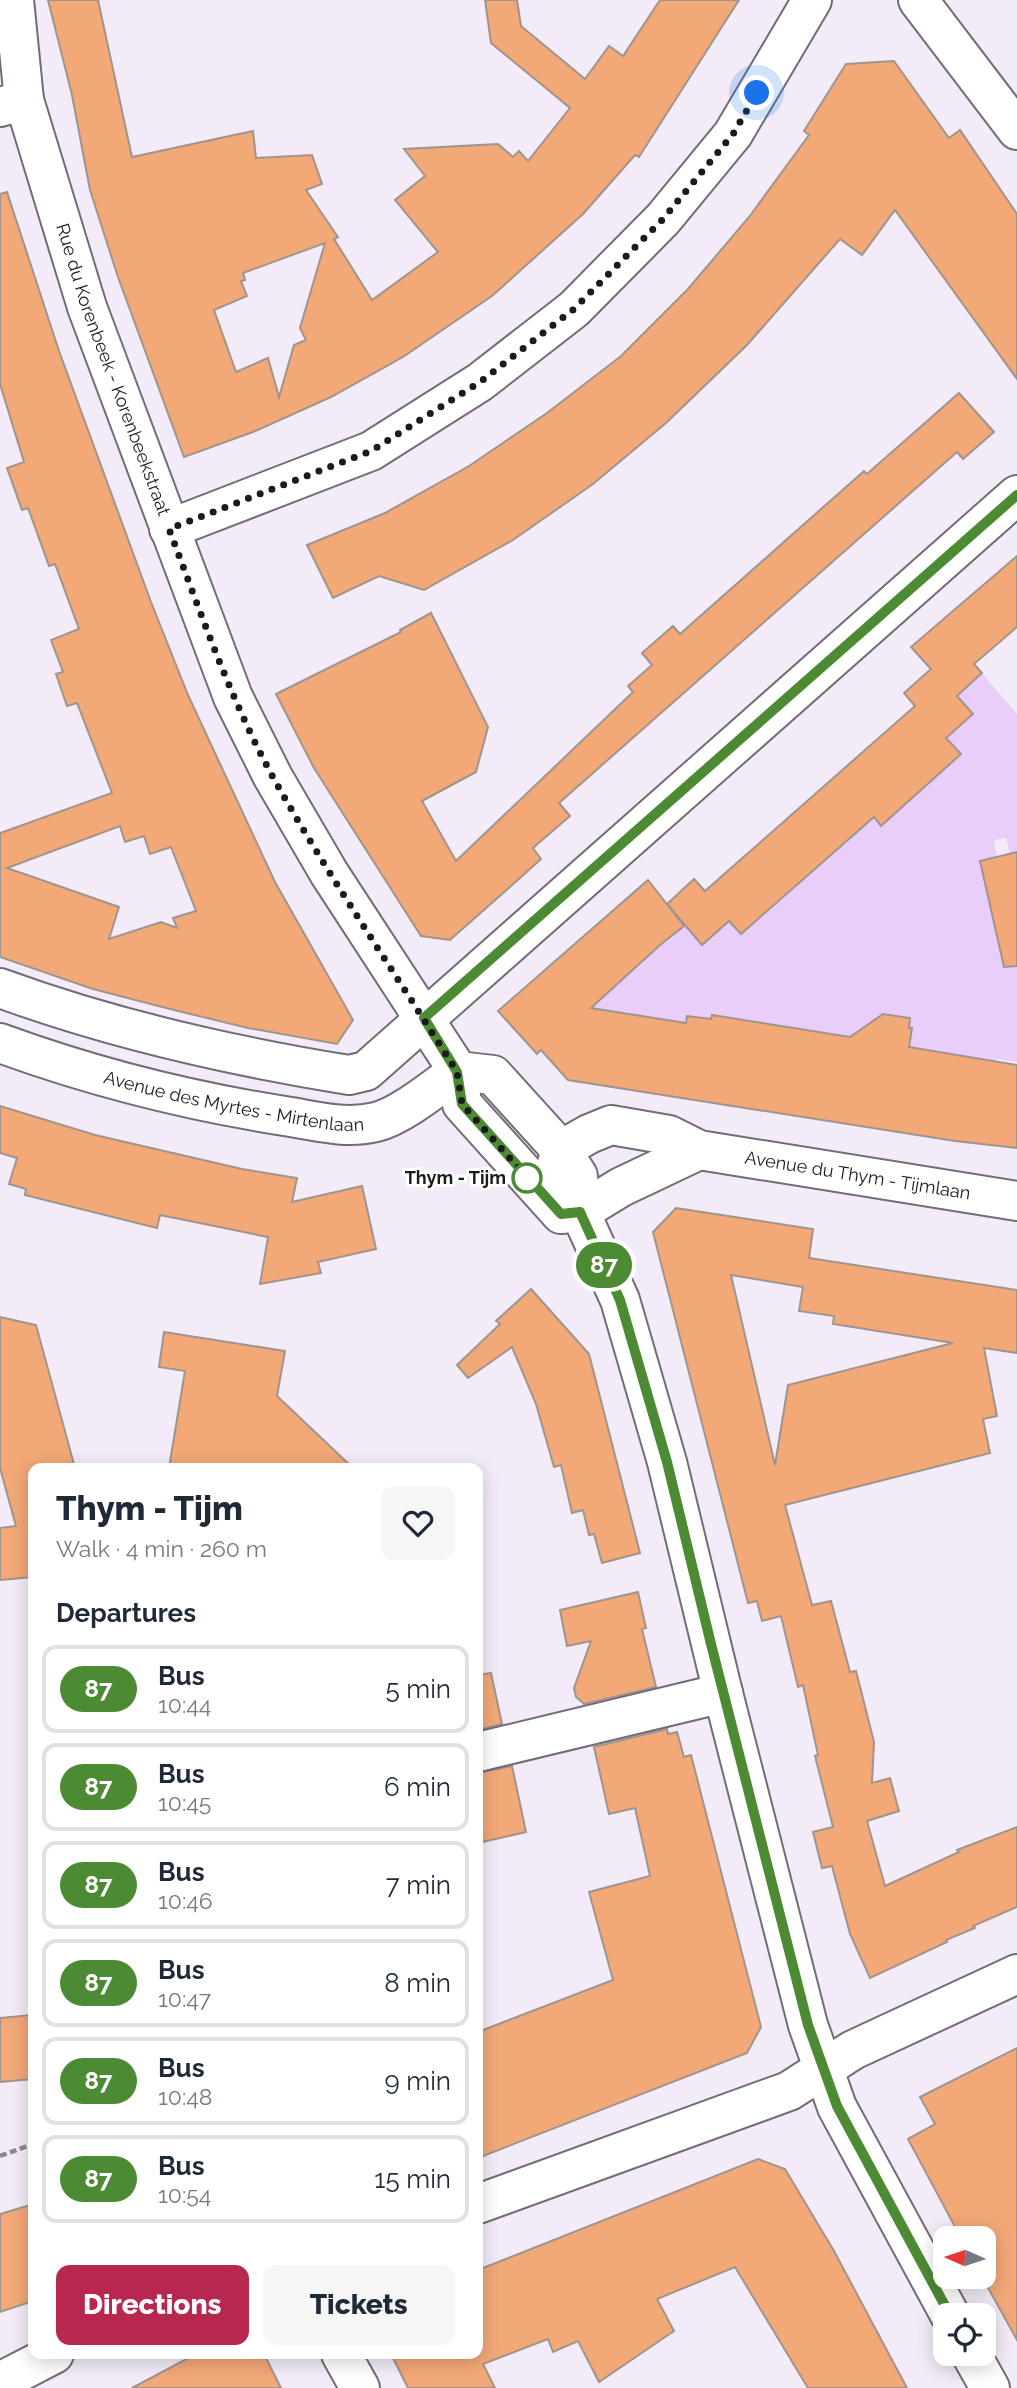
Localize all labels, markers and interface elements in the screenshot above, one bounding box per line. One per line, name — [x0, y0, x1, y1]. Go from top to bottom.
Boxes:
your location — [739, 75, 774, 110]
street label: Rue du Korenbeek - Korenbeekstraat — [52, 221, 175, 518]
street label: Avenue des Myrtes - Mirtenlaan — [102, 1066, 365, 1135]
street label: Avenue du Thym - Tijmlaan — [743, 1147, 972, 1203]
marker: Thym - Tijm — [512, 1163, 542, 1193]
place label: Thym - Tijm — [405, 1167, 506, 1188]
line badge: 87 — [572, 1242, 636, 1288]
text: 87 — [590, 1250, 618, 1279]
button: heart — [381, 1486, 455, 1560]
text: Thym - Tijm — [56, 1489, 243, 1528]
text: Walk · 4 min · 260 m — [56, 1535, 267, 1562]
text: Departures — [56, 1598, 196, 1628]
text: Bus — [158, 1661, 205, 1691]
text: 87 — [85, 1674, 112, 1703]
text: 5 min — [385, 1674, 451, 1704]
text: 10:44 — [158, 1691, 211, 1718]
text: Bus — [158, 1759, 205, 1789]
text: 87 — [85, 1772, 112, 1801]
text: 6 min — [384, 1772, 451, 1802]
text: 10:45 — [158, 1789, 211, 1816]
text: Bus — [158, 1857, 205, 1887]
text: 87 — [85, 1870, 112, 1899]
text: 7 min — [386, 1870, 451, 1900]
text: 10:46 — [158, 1887, 213, 1914]
text: Bus — [158, 1955, 205, 1985]
text: 87 — [85, 1968, 112, 1997]
text: 8 min — [384, 1968, 451, 1998]
text: 10:47 — [158, 1985, 211, 2012]
text: Bus — [158, 2053, 205, 2083]
text: 87 — [85, 2066, 112, 2095]
text: 9 min — [384, 2066, 451, 2096]
text: 10:48 — [158, 2083, 212, 2110]
text: Bus — [158, 2151, 205, 2181]
text: 87 — [85, 2164, 112, 2193]
text: 15 min — [374, 2164, 451, 2194]
text: 10:54 — [158, 2181, 211, 2208]
north arrow — [933, 2226, 996, 2289]
map controls — [933, 2226, 996, 2366]
button: Directions — [56, 2265, 249, 2345]
button: Tickets — [263, 2265, 455, 2345]
button: locate — [933, 2303, 996, 2366]

